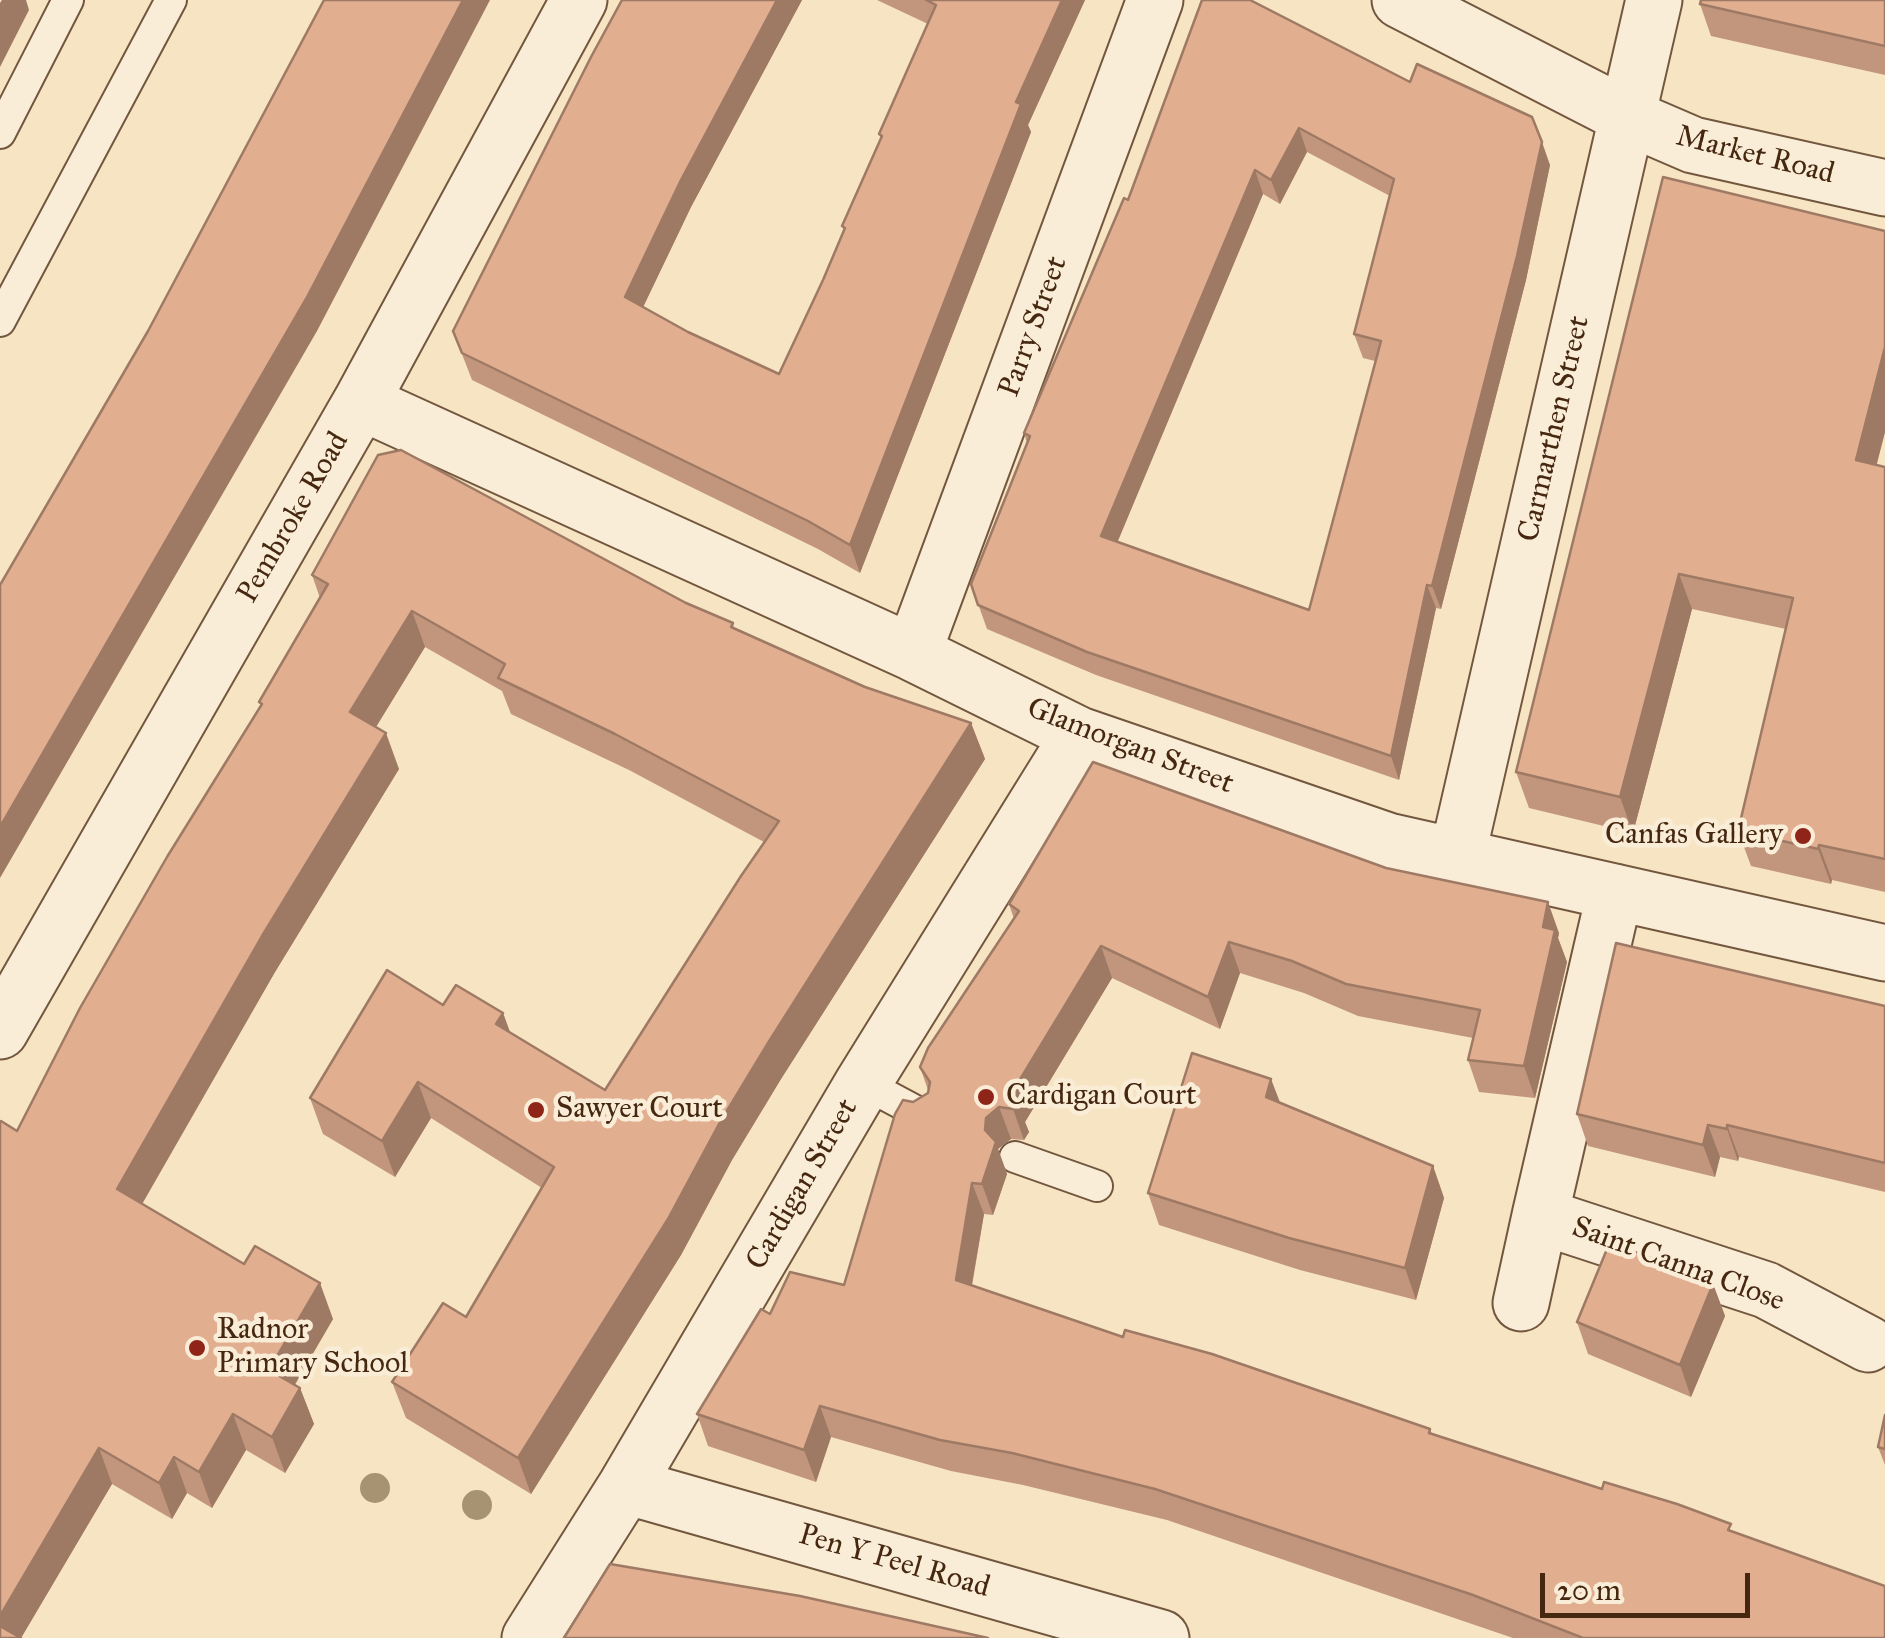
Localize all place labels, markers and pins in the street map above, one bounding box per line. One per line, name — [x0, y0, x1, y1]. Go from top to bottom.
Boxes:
place label: Canfas Gallery — [1605, 818, 1783, 854]
marker: Canfas Gallery — [1792, 825, 1814, 847]
place label: Cardigan Court — [1006, 1079, 1197, 1115]
marker: Cardigan Court — [975, 1086, 997, 1108]
place label: Sawyer Court — [556, 1092, 723, 1128]
marker: Sawyer Court — [525, 1099, 547, 1121]
place label: Radnor Primary School — [217, 1313, 408, 1384]
marker: Radnor Primary School — [186, 1337, 208, 1359]

